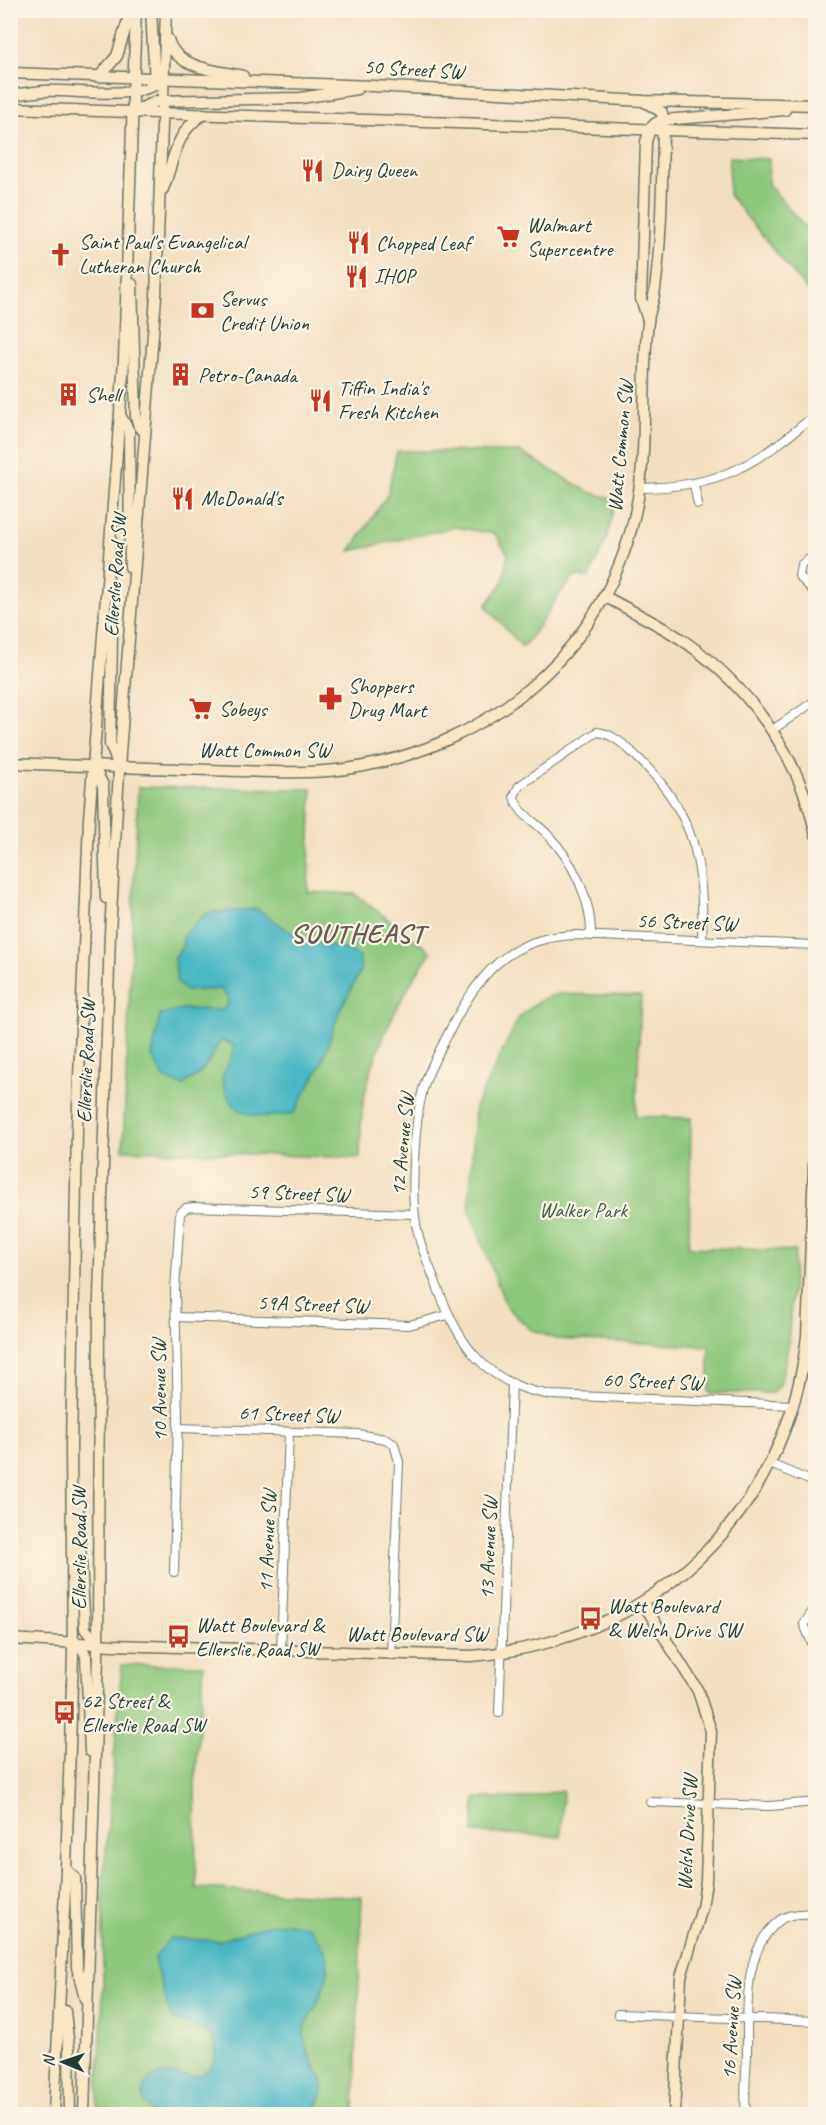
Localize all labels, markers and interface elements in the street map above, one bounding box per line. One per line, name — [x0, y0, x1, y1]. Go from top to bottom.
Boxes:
street label: 50 Street SW — [363, 53, 467, 85]
restaurant icon: Dairy Queen — [300, 157, 326, 183]
place label: Dairy Queen — [331, 157, 419, 183]
place label: Walmart Supercentre — [527, 212, 614, 262]
supermarket icon: Walmart Supercentre — [496, 224, 522, 250]
place label: Saint Paul's Evangelical Lutheran Church — [79, 229, 250, 279]
restaurant icon: Chopped Leaf — [345, 230, 371, 256]
place label: Chopped Leaf — [376, 230, 474, 256]
church icon: Saint Paul's Evangelical Lutheran Church — [48, 241, 74, 267]
restaurant icon: IHOP — [343, 263, 369, 289]
place label: IHOP — [374, 263, 418, 289]
place label: Servus Credit Union — [220, 286, 309, 336]
bank icon: Servus Credit Union — [189, 298, 215, 324]
building icon: Petro-Canada — [167, 362, 193, 388]
place label: Petro-Canada — [198, 362, 299, 388]
place label: Tiffin India's Fresh Kitchen — [338, 375, 438, 425]
street label: Watt Common SW — [601, 377, 639, 513]
building icon: Shell — [55, 382, 81, 408]
place label: Shell — [86, 382, 124, 408]
restaurant icon: Tiffin India's Fresh Kitchen — [307, 387, 333, 413]
restaurant icon: McDonald's — [170, 485, 196, 511]
place label: McDonald's — [201, 485, 284, 511]
street label: Ellerslie Road SW — [98, 510, 132, 637]
place label: Shoppers Drug Mart — [348, 673, 428, 723]
pharmacy icon: Shoppers Drug Mart — [317, 685, 343, 711]
supermarket icon: Sobeys — [188, 696, 214, 722]
place label: Sobeys — [219, 696, 269, 722]
street label: Watt Common SW — [199, 737, 333, 763]
street label: 56 Street SW — [636, 907, 740, 937]
district label: SOUTHEAST — [290, 916, 430, 950]
street label: Ellerslie Road SW — [71, 996, 101, 1123]
street label: 12 Avenue SW — [385, 1090, 420, 1196]
street label: 59 Street SW — [248, 1178, 352, 1208]
park label: Walker Park — [539, 1197, 628, 1223]
street label: 59A Street SW — [257, 1289, 371, 1319]
street label: 10 Avenue SW — [145, 1336, 173, 1442]
street label: 60 Street SW — [602, 1366, 706, 1396]
street label: 61 Street SW — [238, 1399, 342, 1429]
street label: Ellerslie Road SW — [66, 1483, 92, 1610]
street label: 11 Avenue SW — [252, 1487, 282, 1593]
street label: 13 Avenue SW — [473, 1494, 503, 1600]
place label: Watt Boulevard & Welsh Drive SW — [608, 1593, 744, 1643]
bus stop icon: Watt Boulevard & Welsh Drive SW — [577, 1605, 603, 1631]
place label: Watt Boulevard & Ellerslie Road SW — [196, 1612, 326, 1662]
street label: Watt Boulevard SW — [346, 1621, 490, 1647]
bus stop icon: Watt Boulevard & Ellerslie Road SW — [165, 1624, 191, 1650]
place label: 62 Street & Ellerslie Road SW — [82, 1688, 208, 1738]
bus stop icon: 62 Street & Ellerslie Road SW — [51, 1700, 77, 1726]
street label: Welsh Drive SW — [671, 1771, 703, 1891]
street label: 16 Avenue SW — [715, 1974, 747, 2080]
north arrow — [33, 2032, 93, 2092]
text: N — [39, 2053, 59, 2067]

